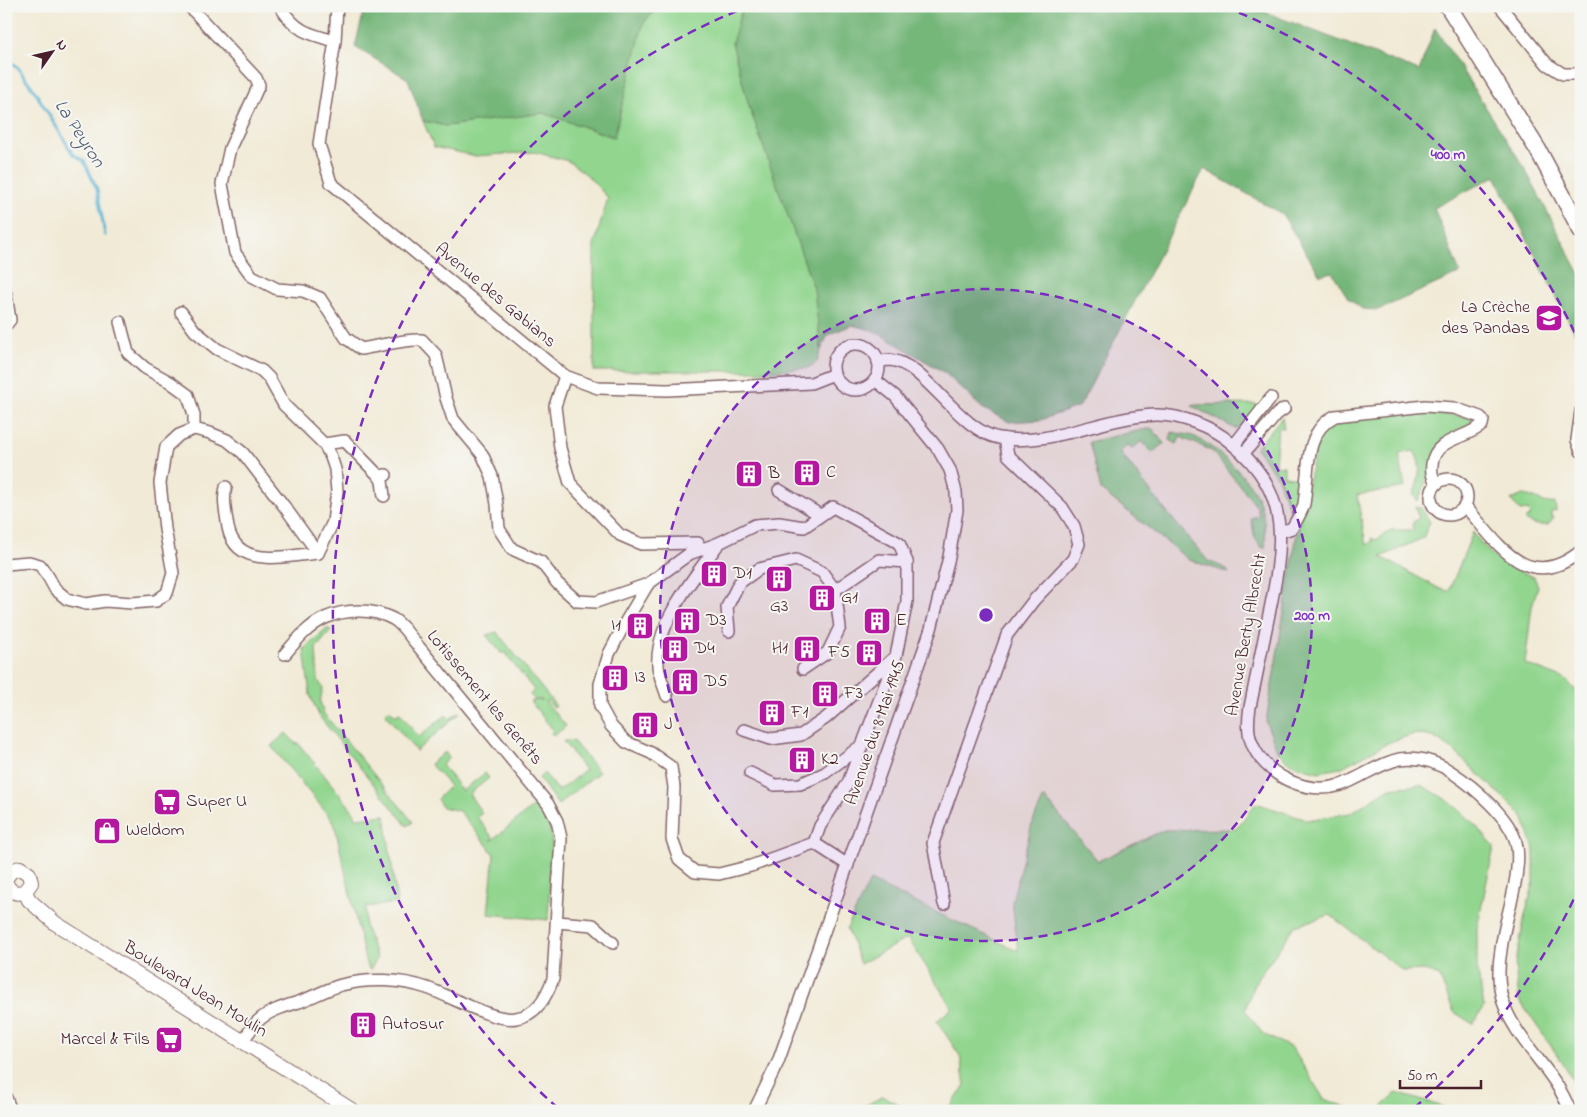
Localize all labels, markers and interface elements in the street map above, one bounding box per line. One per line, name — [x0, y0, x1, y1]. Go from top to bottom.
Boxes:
north arrow — [28, 28, 78, 78]
text: N — [50, 36, 73, 55]
water label: La Peyron — [47, 95, 111, 174]
text: 400 m — [1430, 144, 1466, 166]
street label: Avenue des Gabians — [429, 237, 561, 355]
place label: La Crèche des Pandas — [1441, 295, 1531, 342]
school or university icon: La Crèche des Pandas — [1534, 303, 1564, 333]
building icon: C — [792, 458, 822, 488]
building icon: B — [734, 459, 764, 489]
place label: C — [826, 460, 836, 486]
place label: B — [767, 461, 780, 487]
street label: Avenue Berty Albrecht — [1220, 552, 1274, 718]
building icon: D1 — [699, 559, 729, 589]
place label: D1 — [732, 561, 752, 587]
building icon: G3 — [764, 564, 794, 594]
building icon: G1 — [807, 583, 837, 613]
place label: G1 — [841, 585, 858, 611]
place label: G3 — [770, 594, 788, 620]
text: 200 m — [1293, 605, 1330, 627]
building icon: D3 — [672, 606, 702, 636]
building icon: E — [862, 606, 892, 636]
centre of rings — [977, 606, 995, 624]
place label: D3 — [705, 608, 727, 634]
place label: E — [896, 608, 907, 634]
building icon: I1 — [625, 611, 655, 641]
place label: I1 — [611, 613, 621, 639]
street label: Lotissement les Genêts — [420, 625, 548, 771]
building icon: D4 — [660, 634, 690, 664]
building icon: H1 — [792, 634, 822, 664]
place label: D4 — [693, 636, 715, 662]
place label: H1 — [772, 636, 788, 662]
building icon: F5 — [854, 638, 884, 668]
place label: F5 — [827, 640, 850, 666]
street label: Avenue du 8 Mai 1945 — [839, 657, 913, 809]
building icon: I3 — [600, 663, 630, 693]
place label: I3 — [634, 665, 646, 691]
building icon: D5 — [670, 667, 700, 697]
place label: D5 — [703, 669, 728, 695]
building icon: F3 — [810, 679, 840, 709]
place label: F3 — [843, 681, 863, 707]
building icon: F1 — [757, 698, 787, 728]
place label: F1 — [790, 700, 809, 726]
building icon: J — [630, 710, 660, 740]
place label: J — [664, 712, 673, 738]
building icon: K2 — [787, 745, 817, 775]
place label: K2 — [821, 747, 839, 773]
supermarket icon: Super U — [152, 787, 182, 817]
place label: Super U — [186, 789, 247, 815]
shop icon: Weldom — [92, 816, 122, 846]
place label: Weldom — [126, 818, 185, 844]
street label: Boulevard Jean Moulin — [117, 935, 272, 1045]
building icon: Autosur — [348, 1010, 378, 1040]
place label: Autosur — [382, 1012, 444, 1038]
supermarket icon: Marcel & Fils — [154, 1025, 184, 1055]
place label: Marcel & Fils — [60, 1027, 150, 1053]
scale bar — [1400, 1057, 1481, 1089]
text: 50 m — [1407, 1065, 1438, 1087]

